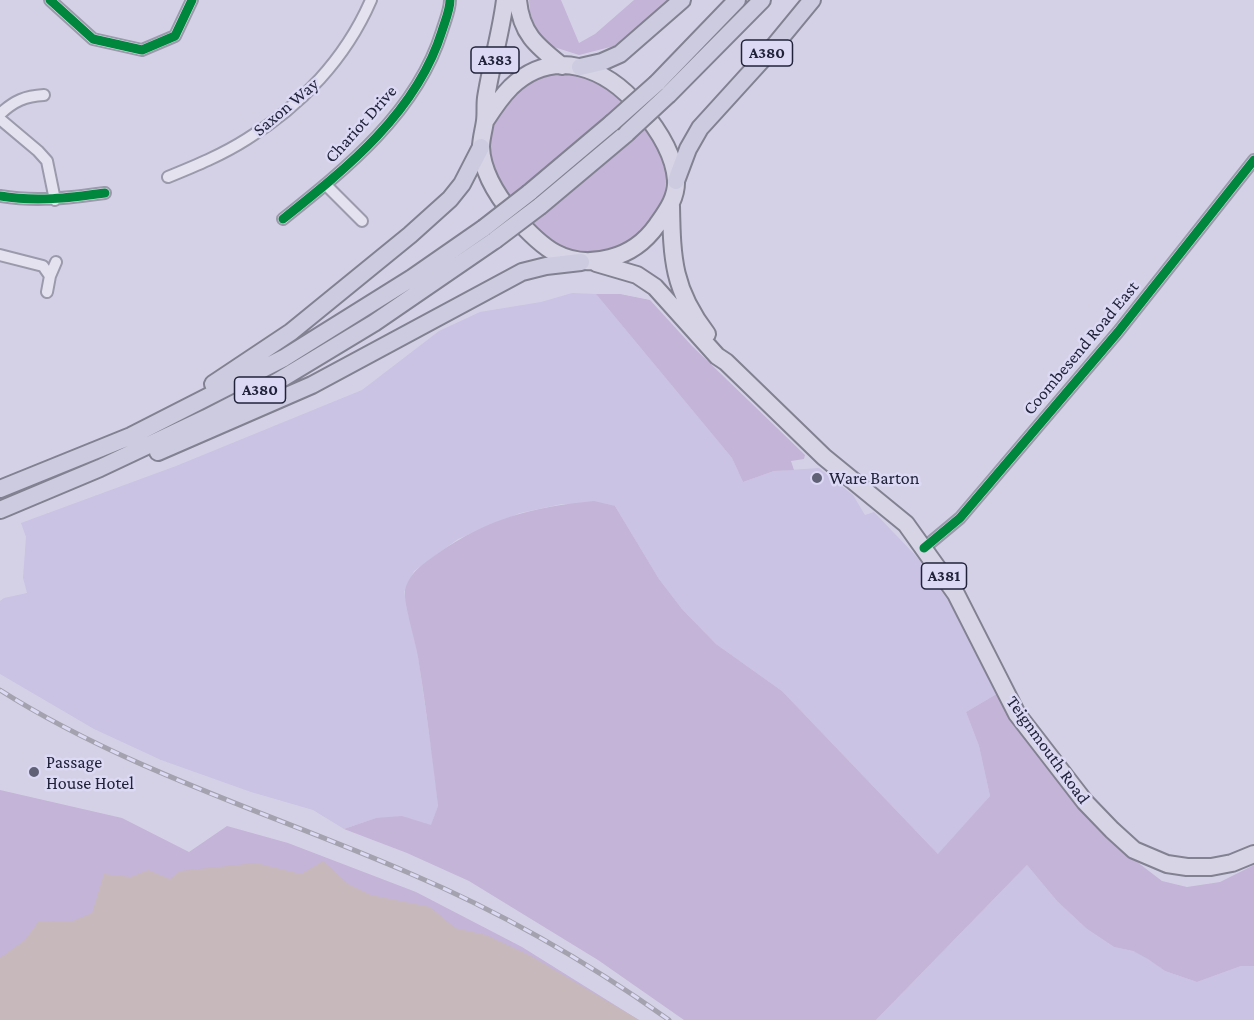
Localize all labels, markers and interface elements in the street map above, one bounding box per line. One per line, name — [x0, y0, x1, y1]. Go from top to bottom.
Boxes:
road number: A380 — [742, 40, 792, 66]
road number: A383 — [471, 47, 519, 73]
street label: Saxon Way — [249, 73, 323, 141]
street label: Chariot Drive — [320, 81, 402, 167]
street label: Coombesend Road East — [1019, 277, 1143, 419]
road number: A380 — [234, 377, 286, 403]
place label: Ware Barton — [829, 467, 919, 489]
marker: Ware Barton — [810, 471, 824, 485]
road number: A381 — [922, 563, 966, 589]
street label: Teignmouth Road — [1001, 692, 1095, 808]
place label: Passage House Hotel — [46, 751, 134, 794]
marker: Passage House Hotel — [27, 765, 41, 779]

